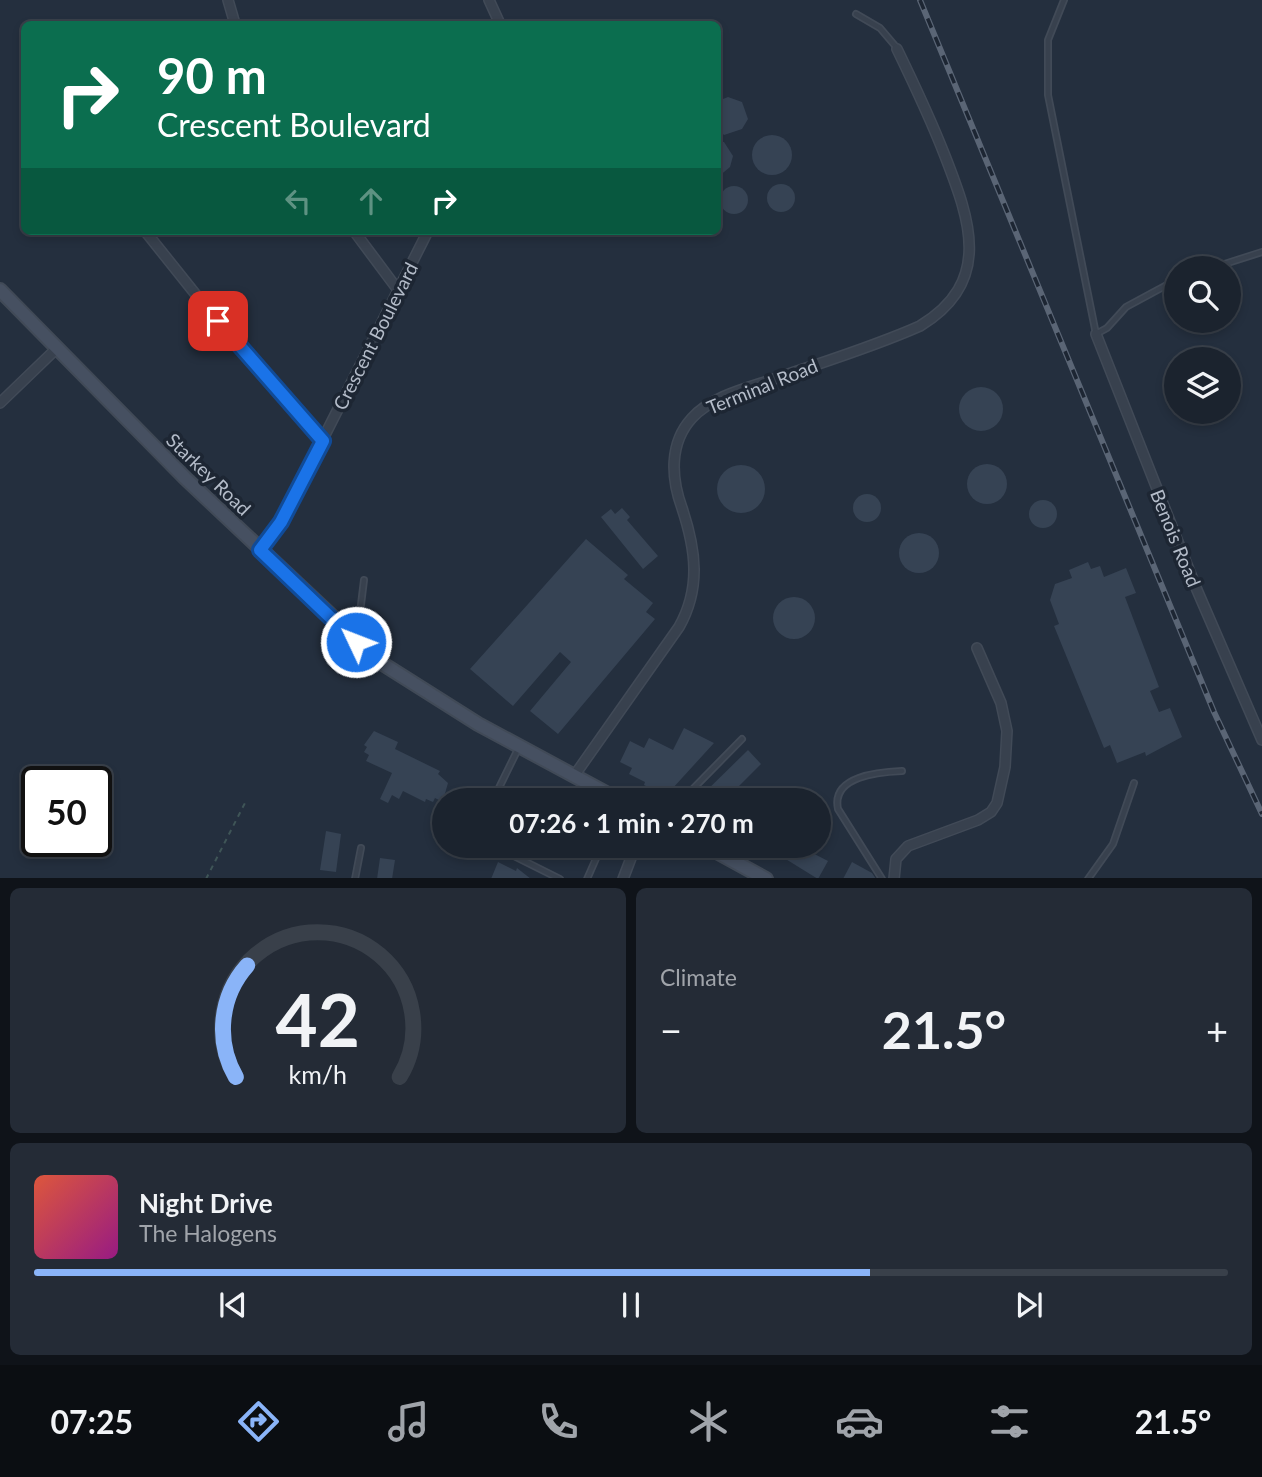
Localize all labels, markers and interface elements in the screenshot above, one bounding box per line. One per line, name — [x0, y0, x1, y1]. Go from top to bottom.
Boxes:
text: 90 m — [157, 46, 267, 104]
icon: right — [42, 49, 133, 140]
text: Crescent Boulevard — [157, 105, 431, 144]
icon: left — [279, 182, 317, 220]
icon: ahead — [352, 182, 390, 220]
icon: right — [425, 182, 463, 220]
map controls — [1164, 256, 1241, 424]
button: search — [1164, 256, 1241, 333]
street label: Crescent Boulevard — [328, 258, 422, 414]
pin — [188, 291, 248, 351]
icon: arrive — [199, 302, 237, 340]
button: layers — [1164, 347, 1241, 424]
street label: Terminal Road — [703, 353, 821, 419]
street label: Starkey Road — [162, 428, 256, 520]
street label: Benois Road — [1146, 486, 1206, 590]
position arrow — [319, 605, 393, 679]
speed limit sign: 50 — [21, 766, 112, 857]
text: 07:26 · 1 min · 270 m — [509, 807, 754, 839]
text: Climate — [660, 963, 737, 991]
text: 42 — [276, 975, 360, 1063]
text: 21.5° — [882, 998, 1006, 1060]
text: − — [660, 1007, 682, 1053]
text: + — [1206, 1007, 1228, 1053]
text: km/h — [289, 1058, 347, 1088]
text: Night Drive — [139, 1187, 273, 1219]
text: The Halogens — [139, 1219, 277, 1247]
icon: previous — [214, 1286, 252, 1324]
icon: pause — [612, 1286, 650, 1324]
icon: next — [1010, 1286, 1048, 1324]
icon: directions — [234, 1397, 283, 1446]
icon: music — [384, 1397, 433, 1446]
icon: phone — [534, 1397, 583, 1446]
icon: climate — [684, 1397, 733, 1446]
icon: car — [835, 1397, 884, 1446]
icon: filters — [985, 1397, 1034, 1446]
text: 07:25 — [51, 1402, 133, 1441]
text: 21.5° — [1135, 1402, 1211, 1441]

